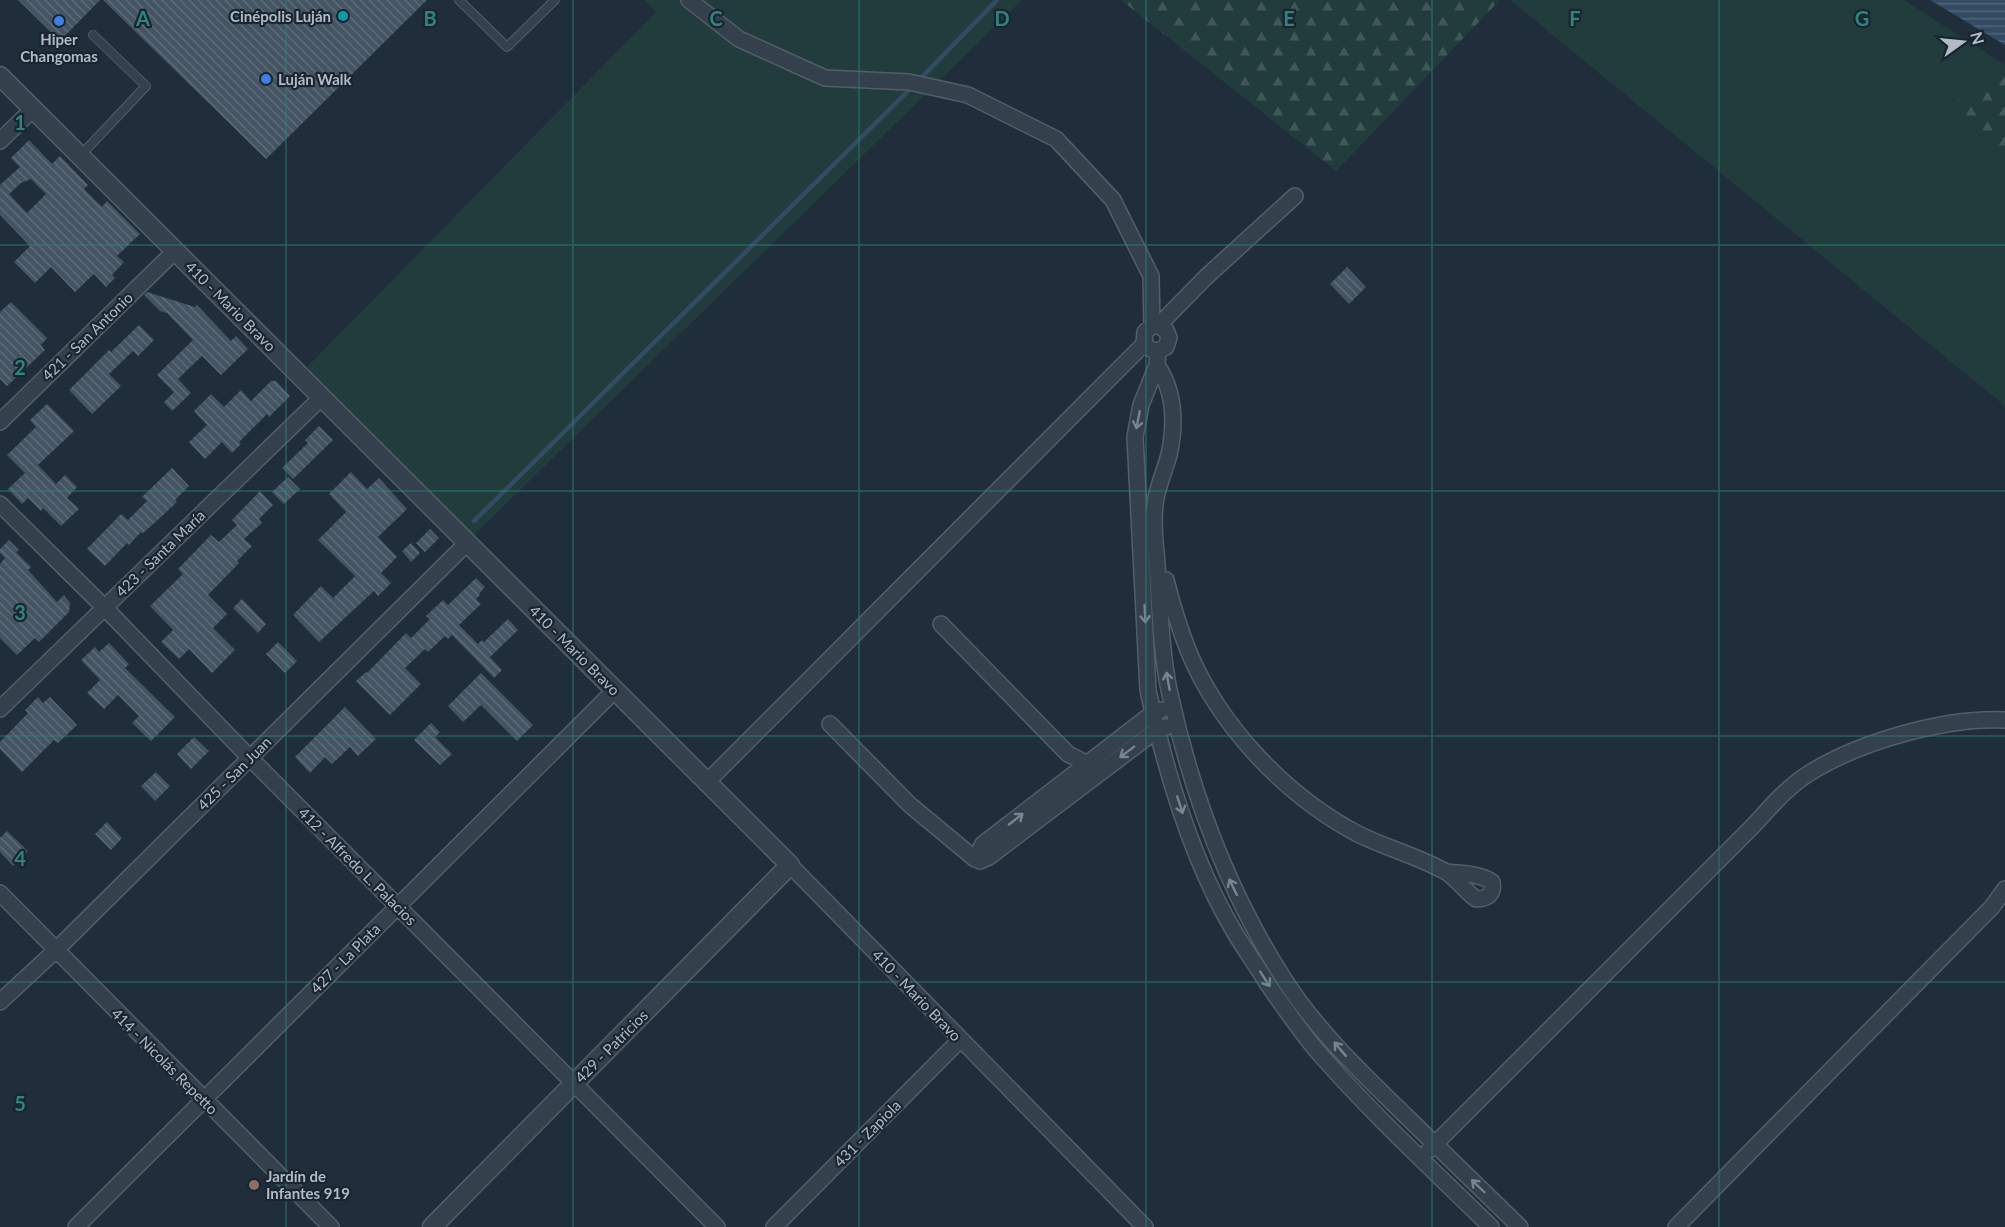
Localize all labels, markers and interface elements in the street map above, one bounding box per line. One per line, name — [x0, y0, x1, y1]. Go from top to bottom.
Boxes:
text: A — [135, 6, 150, 30]
text: B — [423, 6, 437, 30]
text: C — [709, 6, 723, 30]
text: D — [994, 6, 1010, 30]
text: E — [1283, 6, 1295, 30]
text: F — [1569, 6, 1581, 30]
text: G — [1855, 6, 1869, 30]
place label: Cinépolis Luján — [230, 7, 331, 25]
marker: Cinépolis Luján — [336, 9, 350, 23]
north arrow — [1933, 12, 1993, 72]
marker: Hiper Changomas — [52, 14, 66, 28]
place label: Hiper Changomas — [20, 30, 98, 65]
text: N — [1967, 30, 1989, 46]
place label: Luján Walk — [278, 70, 353, 88]
marker: Luján Walk — [259, 72, 273, 86]
text: 1 — [14, 110, 26, 134]
street label: 410 - Mario Bravo — [182, 257, 280, 355]
street label: 421 - San Antonio — [38, 288, 136, 384]
text: 2 — [14, 355, 26, 379]
one-way arrow — [1132, 409, 1143, 429]
street label: 423 - Santa María — [112, 506, 208, 600]
text: 3 — [14, 600, 26, 624]
street label: 410 - Mario Bravo — [526, 601, 624, 699]
one-way arrow — [1139, 604, 1150, 624]
one-way arrow — [1162, 672, 1173, 692]
street label: 425 - San Juan — [193, 732, 275, 814]
one-way arrow — [1120, 746, 1136, 758]
one-way arrow — [1175, 795, 1186, 814]
street label: 412 - Alfredo L. Palacios — [295, 803, 421, 929]
one-way arrow — [1008, 812, 1024, 825]
text: 4 — [14, 846, 26, 870]
one-way arrow — [1227, 878, 1239, 896]
street label: 427 - La Plata — [306, 919, 384, 997]
street label: 410 - Mario Bravo — [869, 946, 965, 1044]
one-way arrow — [1259, 970, 1271, 987]
street label: 414 - Nicolás Repetto — [108, 1004, 222, 1118]
street label: 429 - Patricios — [571, 1006, 651, 1086]
one-way arrow — [1333, 1042, 1347, 1057]
text: 5 — [14, 1091, 26, 1115]
street label: 431 - Zapiola — [830, 1096, 904, 1170]
place label: Jardín de Infantes 919 — [266, 1167, 350, 1202]
marker: Jardín de Infantes 919 — [247, 1178, 261, 1192]
one-way arrow — [1471, 1179, 1486, 1194]

